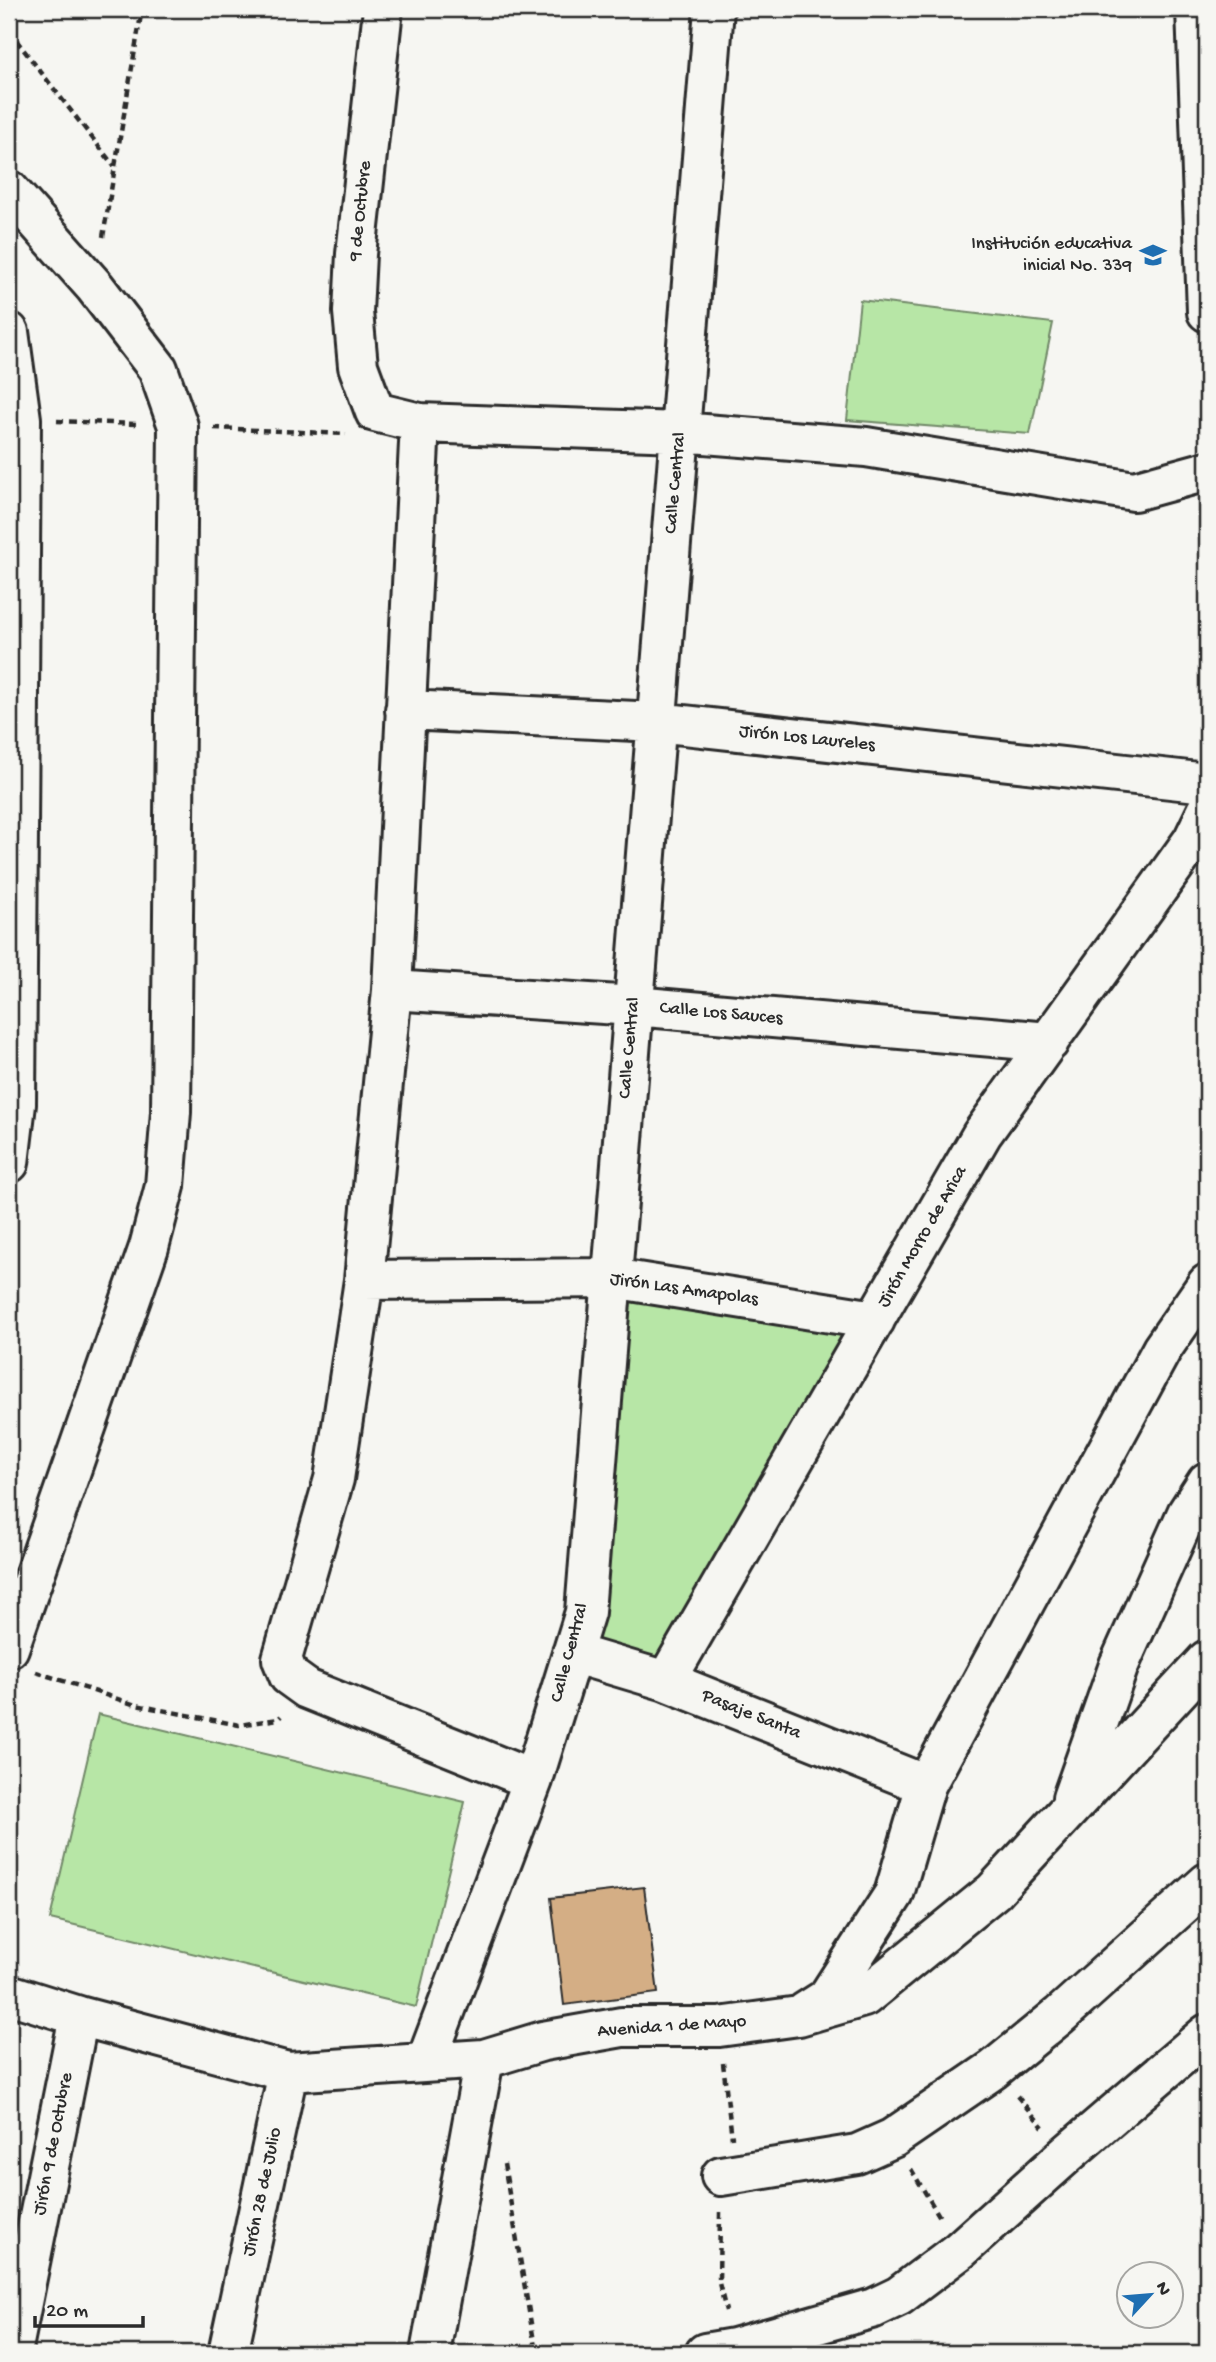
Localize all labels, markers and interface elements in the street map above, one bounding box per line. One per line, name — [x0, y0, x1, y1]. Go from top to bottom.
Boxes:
street label: 9 de Octubre — [344, 160, 378, 263]
place label: Institución educativa inicial No. 339 — [971, 233, 1133, 278]
school or university icon: Institución educativa inicial No. 339 — [1138, 240, 1168, 270]
street label: Calle Central — [660, 431, 692, 535]
street label: Jirón Los Laureles — [738, 720, 877, 758]
street label: Calle Central — [614, 996, 646, 1100]
street label: Calle Los Sauces — [659, 997, 784, 1031]
street label: Jirón Morro de Arica — [873, 1161, 974, 1312]
street label: Jirón Las Amapolas — [608, 1268, 761, 1312]
street label: Calle Central — [546, 1601, 594, 1705]
street label: Pasaje Santa — [697, 1684, 805, 1746]
street label: Avenida 1 de Mayo — [597, 2010, 747, 2044]
street label: Jirón 9 de Octubre — [29, 2071, 79, 2217]
street label: Jirón 28 de Julio — [238, 2125, 288, 2259]
north arrow — [1114, 2260, 1184, 2330]
text: N — [1149, 2278, 1175, 2300]
scale bar — [35, 2285, 144, 2329]
text: 20 m — [46, 2300, 88, 2325]

